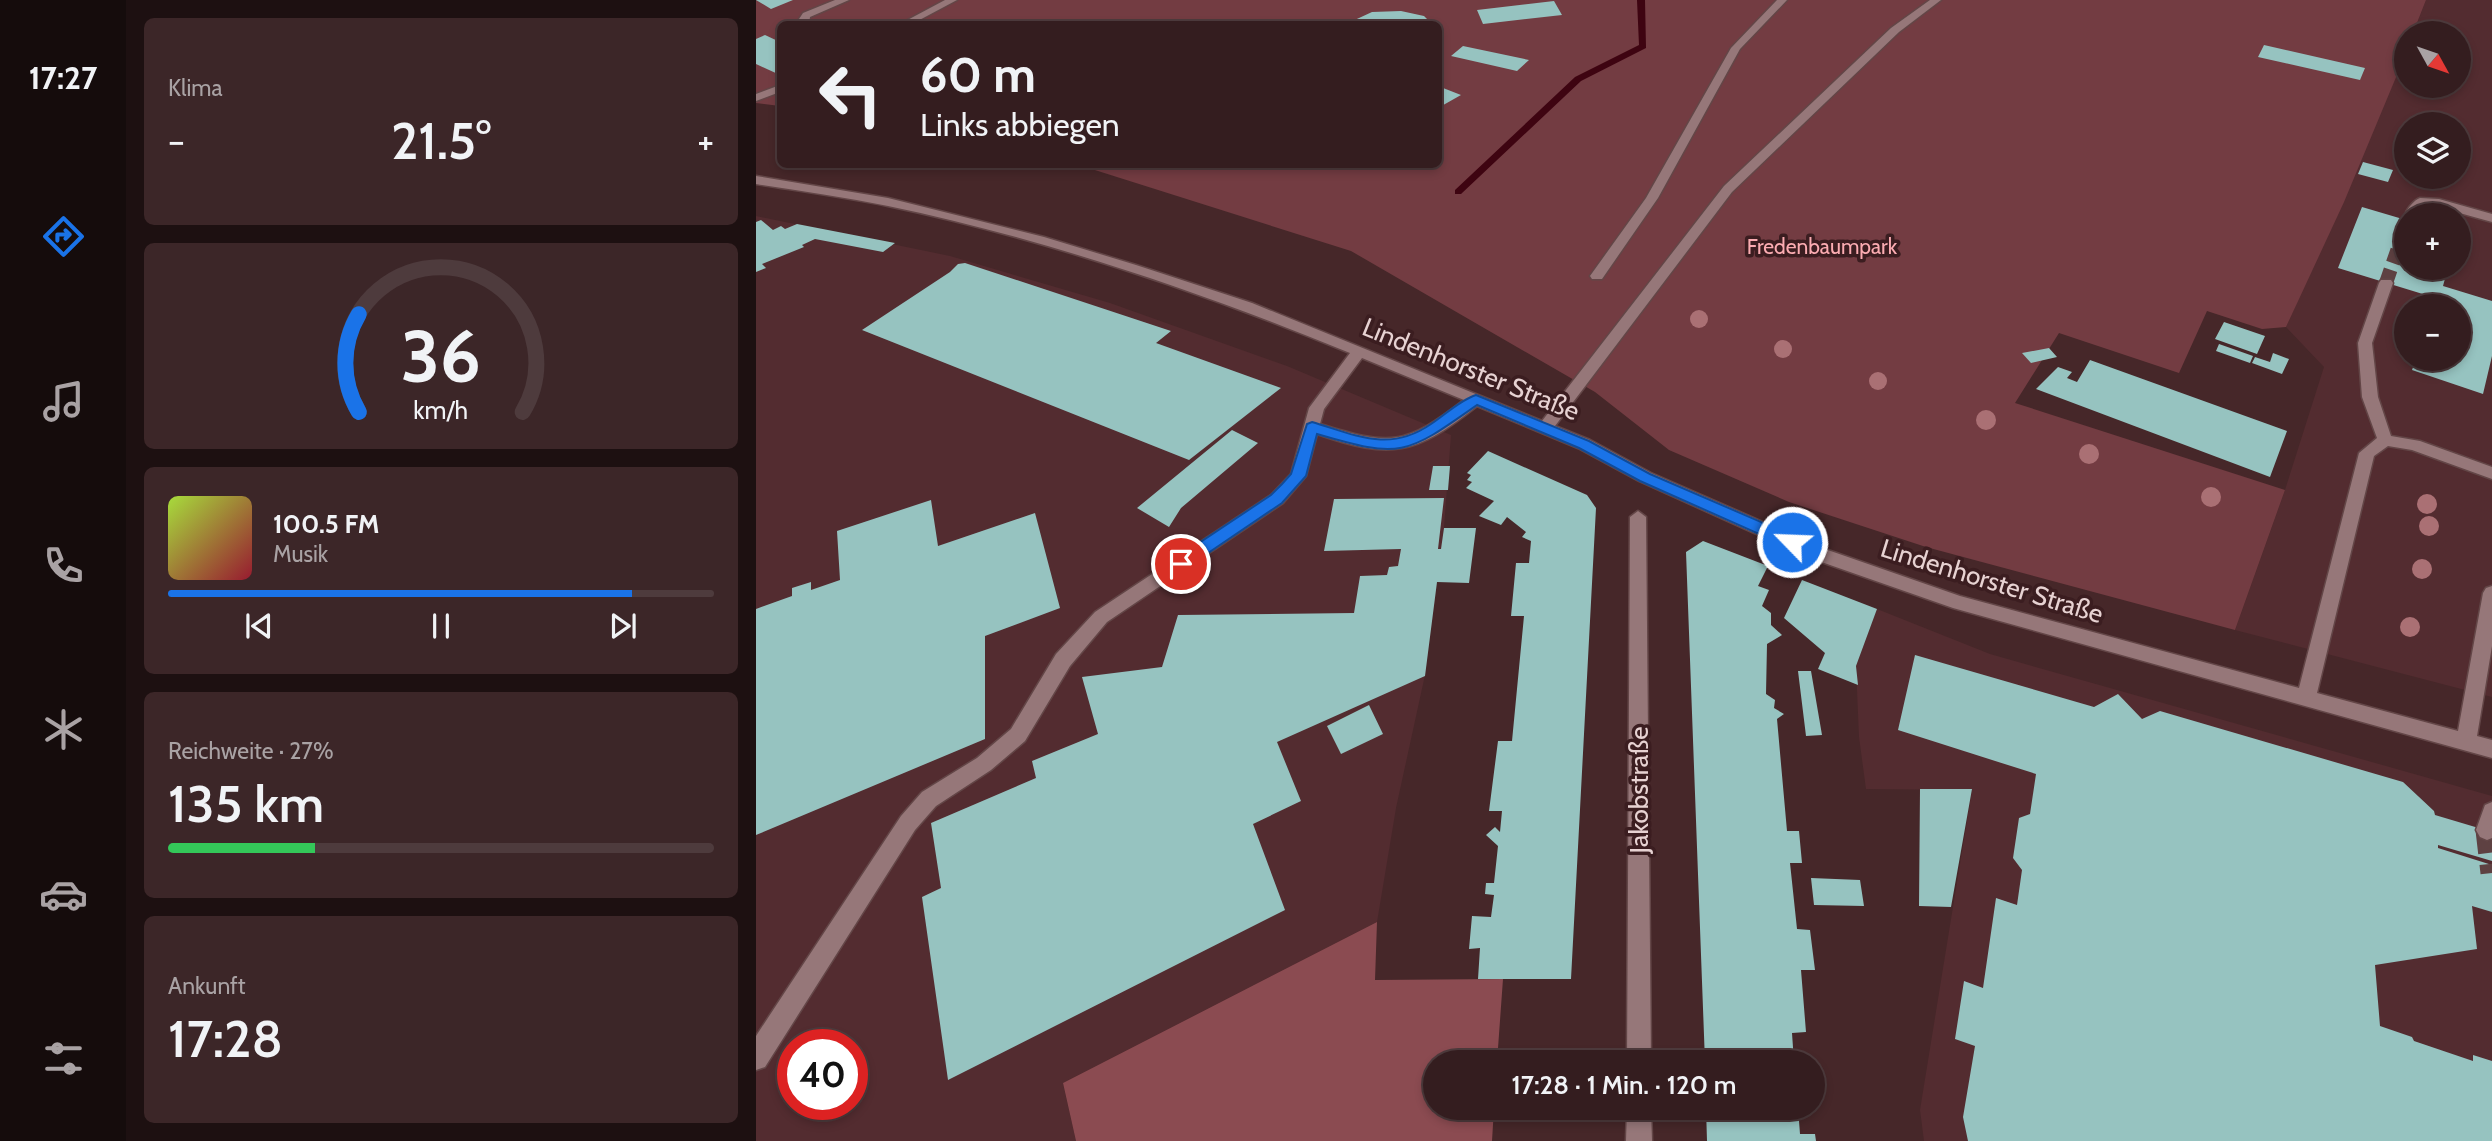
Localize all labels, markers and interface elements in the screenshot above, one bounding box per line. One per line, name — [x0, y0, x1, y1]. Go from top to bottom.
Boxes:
north arrow — [2394, 21, 2471, 98]
map controls — [2394, 21, 2471, 371]
text: 60 m — [920, 45, 1036, 104]
icon: left — [805, 49, 896, 140]
text: 17:27 — [29, 58, 97, 97]
text: Klima — [168, 74, 223, 102]
text: Links abbiegen — [920, 105, 1120, 144]
text: 21.5° — [391, 109, 491, 172]
button: layers — [2394, 112, 2471, 189]
text: − — [168, 117, 185, 164]
text: + — [697, 117, 714, 164]
button: + — [2394, 203, 2471, 280]
icon: directions — [39, 212, 88, 261]
park label: Fredenbaumpark — [1747, 234, 1898, 259]
button: − — [2394, 294, 2471, 371]
street label: Lindenhorster Straße — [1358, 311, 1584, 427]
text: 36 — [401, 312, 481, 400]
icon: music — [39, 377, 88, 426]
text: km/h — [414, 395, 468, 425]
position arrow — [1755, 505, 1829, 579]
text: 100.5 FM — [273, 508, 380, 540]
street label: Lindenhorster Straße — [1877, 532, 2107, 630]
pin — [1151, 534, 1211, 594]
text: Musik — [273, 540, 328, 568]
icon: phone — [39, 541, 88, 590]
icon: arrive — [1162, 545, 1200, 583]
icon: previous — [240, 607, 278, 645]
icon: pause — [422, 607, 460, 645]
icon: next — [604, 607, 642, 645]
icon: climate — [39, 705, 88, 754]
street label: Jakobstraße — [1623, 727, 1655, 854]
text: Reichweite · 27% — [168, 737, 334, 765]
text: 135 km — [168, 772, 324, 835]
icon: car — [39, 870, 88, 919]
text: Ankunft — [168, 972, 246, 1000]
text: 17:28 — [168, 1007, 283, 1070]
speed limit sign: 40 — [777, 1029, 868, 1120]
icon: filters — [39, 1034, 88, 1083]
text: 17:28 · 1 Min. · 120 m — [1512, 1069, 1737, 1101]

